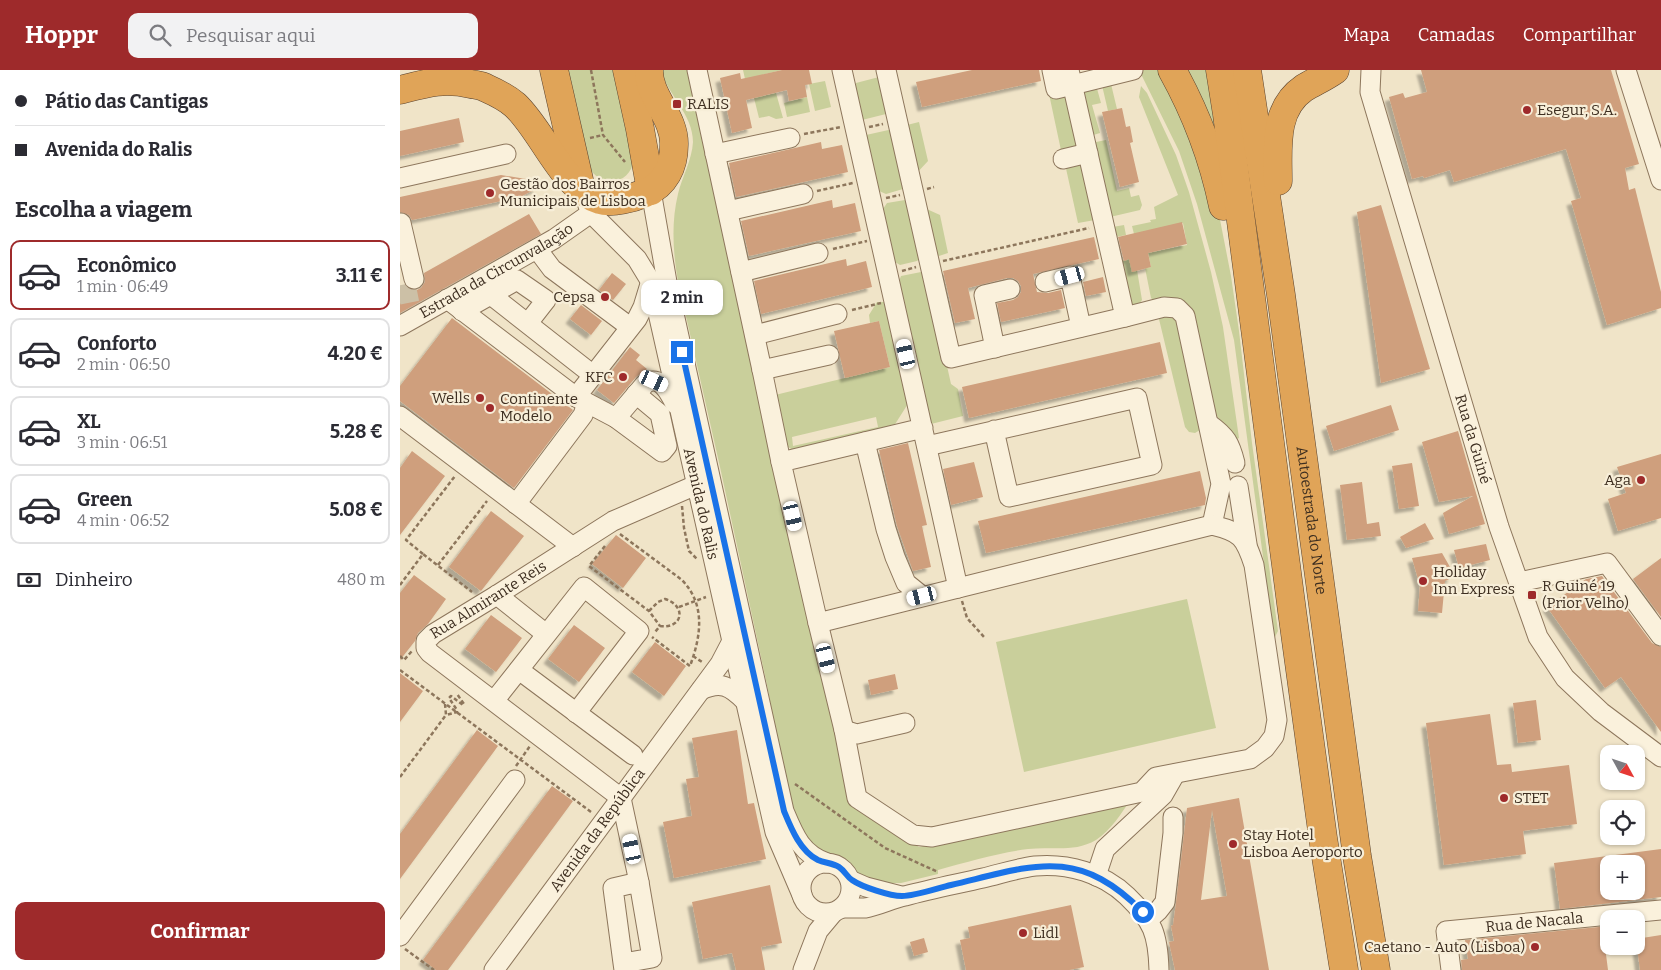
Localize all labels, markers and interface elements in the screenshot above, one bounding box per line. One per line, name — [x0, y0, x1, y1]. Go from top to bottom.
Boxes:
search box — [128, 13, 478, 58]
text: Hoppr — [25, 21, 98, 49]
icon: search — [146, 21, 174, 49]
text: Pesquisar aqui — [186, 24, 315, 47]
text: Mapa — [1344, 24, 1390, 46]
text: Camadas — [1418, 24, 1495, 46]
text: Compartilhar — [1523, 24, 1636, 46]
text: Pátio das Cantigas — [45, 90, 208, 113]
place label: RALIS — [687, 95, 729, 113]
marker: RALIS — [671, 98, 683, 110]
place label: Esegur, S.A. — [1537, 101, 1617, 119]
marker: Esegur, S.A. — [1521, 104, 1533, 116]
text: Avenida do Ralis — [45, 138, 192, 161]
place label: Gestão dos Bairros Municipais de Lisboa — [500, 175, 646, 210]
marker: Gestão dos Bairros Municipais de Lisboa — [484, 187, 496, 199]
text: Escolha a viagem — [15, 196, 192, 223]
street label: Estrada da Circunvalação — [416, 219, 577, 322]
icon: car — [17, 253, 62, 298]
text: Econômico — [77, 254, 177, 277]
text: 3.11 € — [336, 264, 383, 287]
car — [1053, 265, 1086, 287]
text: 1 min · 06:49 — [77, 277, 168, 296]
callout: 2 min — [641, 280, 723, 314]
place label: Cepsa — [553, 288, 595, 306]
text: 2 min — [661, 288, 703, 307]
marker: Cepsa — [599, 291, 611, 303]
icon: car — [17, 331, 62, 376]
text: Conforto — [77, 332, 157, 355]
car — [895, 338, 916, 370]
route end — [671, 341, 693, 363]
text: 4.20 € — [328, 342, 383, 365]
text: 2 min · 06:50 — [77, 355, 171, 374]
place label: KFC — [585, 368, 613, 386]
car — [637, 368, 670, 394]
marker: KFC — [617, 371, 629, 383]
place label: Wells — [432, 389, 470, 407]
place label: Continente Modelo — [500, 390, 578, 425]
marker: Wells — [474, 392, 486, 404]
street label: Rua da Guiné — [1451, 392, 1495, 486]
marker: Continente Modelo — [484, 402, 496, 414]
icon: car — [17, 409, 62, 454]
text: XL — [77, 410, 101, 433]
text: 5.28 € — [330, 420, 383, 443]
text: 3 min · 06:51 — [77, 433, 167, 452]
street label: Autoestrada do Norte — [1293, 445, 1330, 596]
street label: Avenida do Ralis — [680, 446, 722, 561]
place label: Aga — [1604, 471, 1631, 489]
marker: Aga — [1635, 474, 1647, 486]
icon: car — [17, 487, 62, 532]
text: Green — [77, 488, 132, 511]
text: 5.08 € — [329, 498, 383, 521]
car — [782, 500, 803, 532]
text: 4 min · 06:52 — [77, 511, 170, 530]
street label: Rua Almirante Reis — [427, 557, 550, 643]
place label: Holiday Inn Express — [1433, 563, 1515, 598]
icon: cash — [15, 566, 43, 594]
text: Dinheiro — [55, 568, 133, 591]
text: 480 m — [337, 570, 385, 589]
marker: Holiday Inn Express — [1417, 575, 1429, 587]
place label: R Guiné 19 (Prior Velho) — [1542, 577, 1629, 612]
car — [905, 585, 938, 607]
marker: R Guiné 19 (Prior Velho) — [1526, 589, 1538, 601]
car — [815, 642, 836, 674]
north arrow — [1600, 745, 1645, 790]
map controls — [1600, 745, 1645, 955]
street label: Avenida da República — [546, 765, 649, 895]
place label: STET — [1514, 789, 1549, 807]
marker: STET — [1498, 792, 1510, 804]
button: locate — [1600, 800, 1645, 845]
place label: Stay Hotel Lisboa Aeroporto — [1243, 826, 1363, 861]
car — [621, 833, 642, 865]
marker: Stay Hotel Lisboa Aeroporto — [1227, 838, 1239, 850]
button: + — [1600, 855, 1645, 900]
route start — [1132, 901, 1154, 923]
button: Confirmar — [15, 902, 385, 960]
street label: Rua de Nacala — [1485, 909, 1584, 936]
button: − — [1600, 910, 1645, 955]
place label: Lidl — [1033, 924, 1059, 942]
marker: Lidl — [1017, 927, 1029, 939]
place label: Caetano - Auto (Lisboa) — [1364, 938, 1525, 956]
marker: Caetano - Auto (Lisboa) — [1529, 941, 1541, 953]

